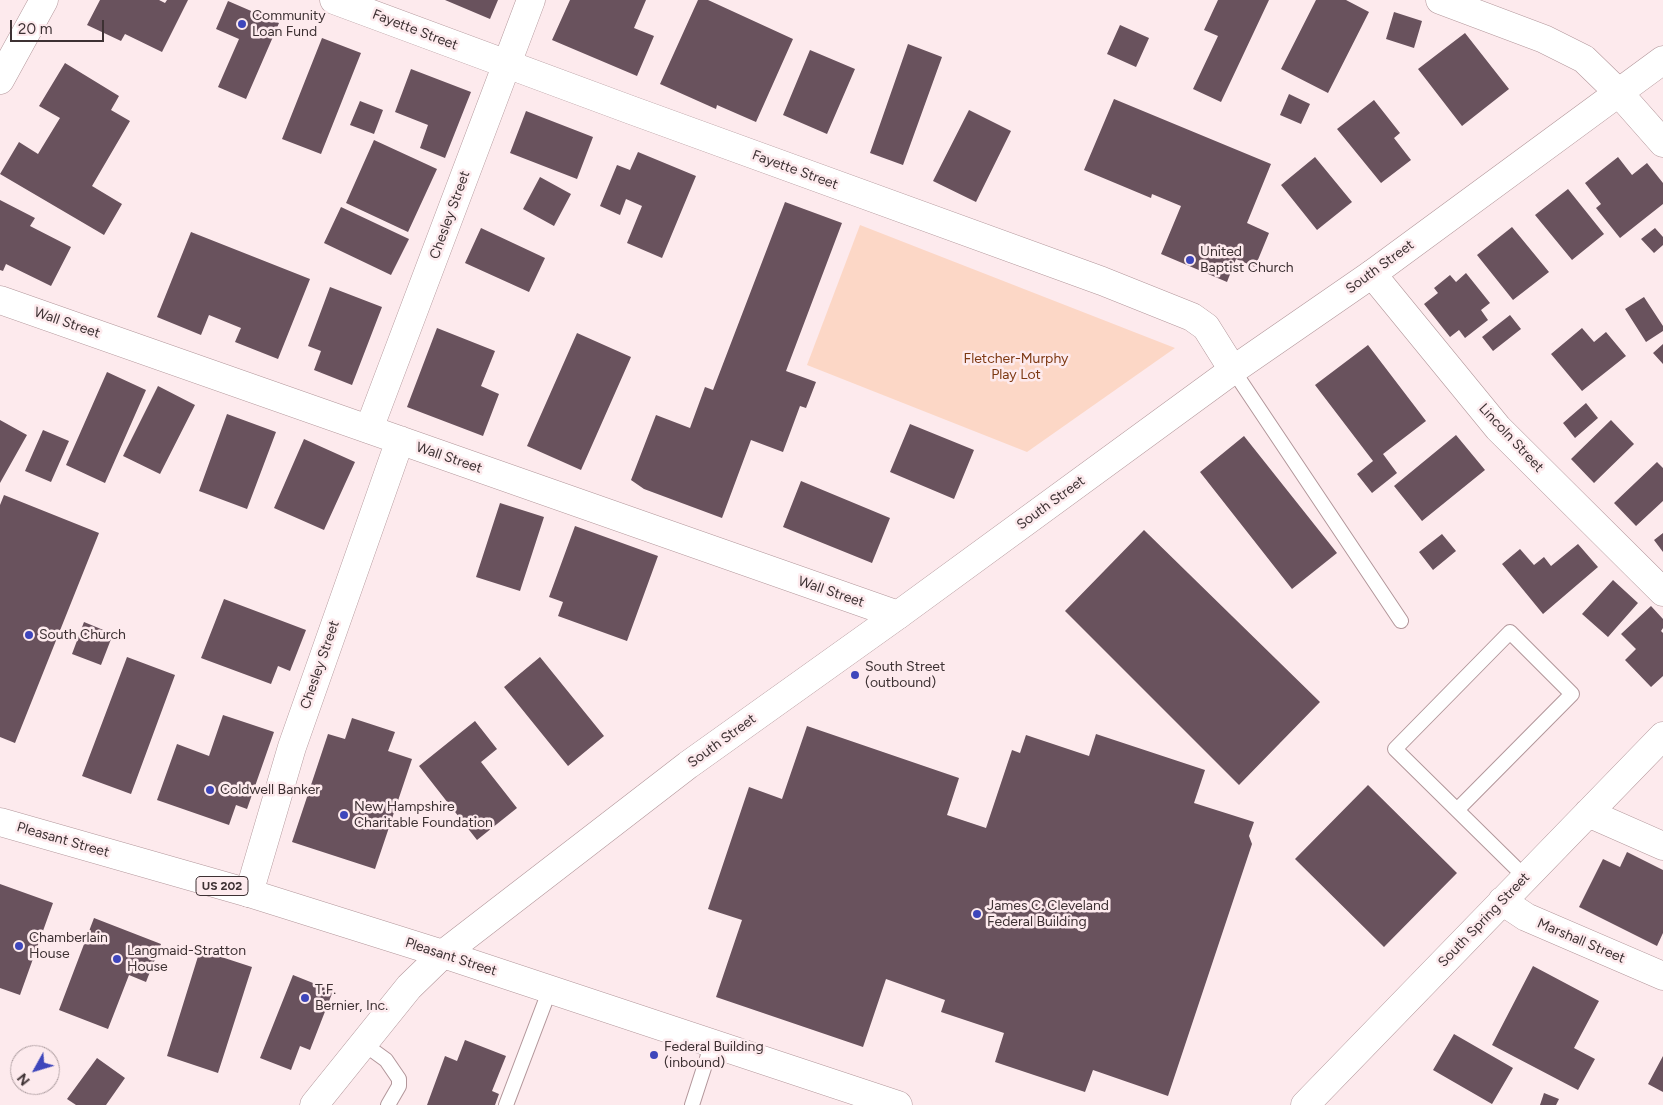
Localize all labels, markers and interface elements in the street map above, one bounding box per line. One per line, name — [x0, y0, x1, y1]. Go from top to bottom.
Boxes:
street label: Fayette Street — [370, 6, 460, 54]
place label: Community Loan Fund — [252, 8, 326, 40]
scale bar — [12, 10, 106, 42]
marker: Community Loan Fund — [236, 18, 248, 30]
text: 20 m — [18, 20, 52, 38]
street label: Fayette Street — [750, 147, 840, 193]
street label: Chesley Street — [426, 169, 474, 261]
street label: South Street — [1343, 237, 1417, 297]
place label: United Baptist Church — [1200, 244, 1294, 276]
marker: United Baptist Church — [1184, 254, 1196, 266]
street label: Wall Street — [32, 304, 102, 342]
park label: Fletcher-Murphy Play Lot — [964, 351, 1068, 384]
street label: Lincoln Street — [1475, 400, 1547, 476]
street label: Wall Street — [414, 439, 484, 477]
street label: South Street — [1014, 473, 1088, 533]
street label: Wall Street — [796, 573, 866, 611]
street label: Chesley Street — [297, 618, 343, 712]
place label: South Church — [39, 627, 126, 643]
marker: South Church — [23, 629, 35, 641]
place label: South Street (outbound) — [865, 659, 945, 692]
marker: South Street (outbound) — [849, 669, 861, 681]
street label: South Street — [685, 711, 759, 771]
place label: Coldwell Banker — [220, 782, 320, 798]
marker: Coldwell Banker — [204, 784, 216, 796]
place label: New Hampshire Charitable Foundation — [354, 799, 493, 832]
marker: New Hampshire Charitable Foundation — [338, 809, 350, 821]
street label: Pleasant Street — [15, 819, 111, 861]
street label: South Spring Street — [1435, 869, 1533, 971]
road number: US 202 — [196, 876, 248, 896]
place label: James C. Cleveland Federal Building — [987, 898, 1109, 930]
marker: James C. Cleveland Federal Building — [971, 908, 983, 920]
street label: Marshall Street — [1534, 915, 1628, 967]
place label: Chamberlain House — [29, 930, 108, 962]
street label: Pleasant Street — [403, 934, 499, 980]
marker: Chamberlain House — [13, 940, 25, 952]
place label: Langmaid-Stratton House — [127, 943, 246, 976]
marker: Langmaid-Stratton House — [111, 953, 123, 965]
place label: T.F. Bernier, Inc. — [315, 982, 388, 1014]
marker: T.F. Bernier, Inc. — [299, 992, 311, 1004]
place label: Federal Building (inbound) — [664, 1039, 764, 1072]
north arrow — [10, 1045, 60, 1095]
marker: Federal Building (inbound) — [648, 1049, 660, 1061]
text: N — [14, 1070, 34, 1089]

